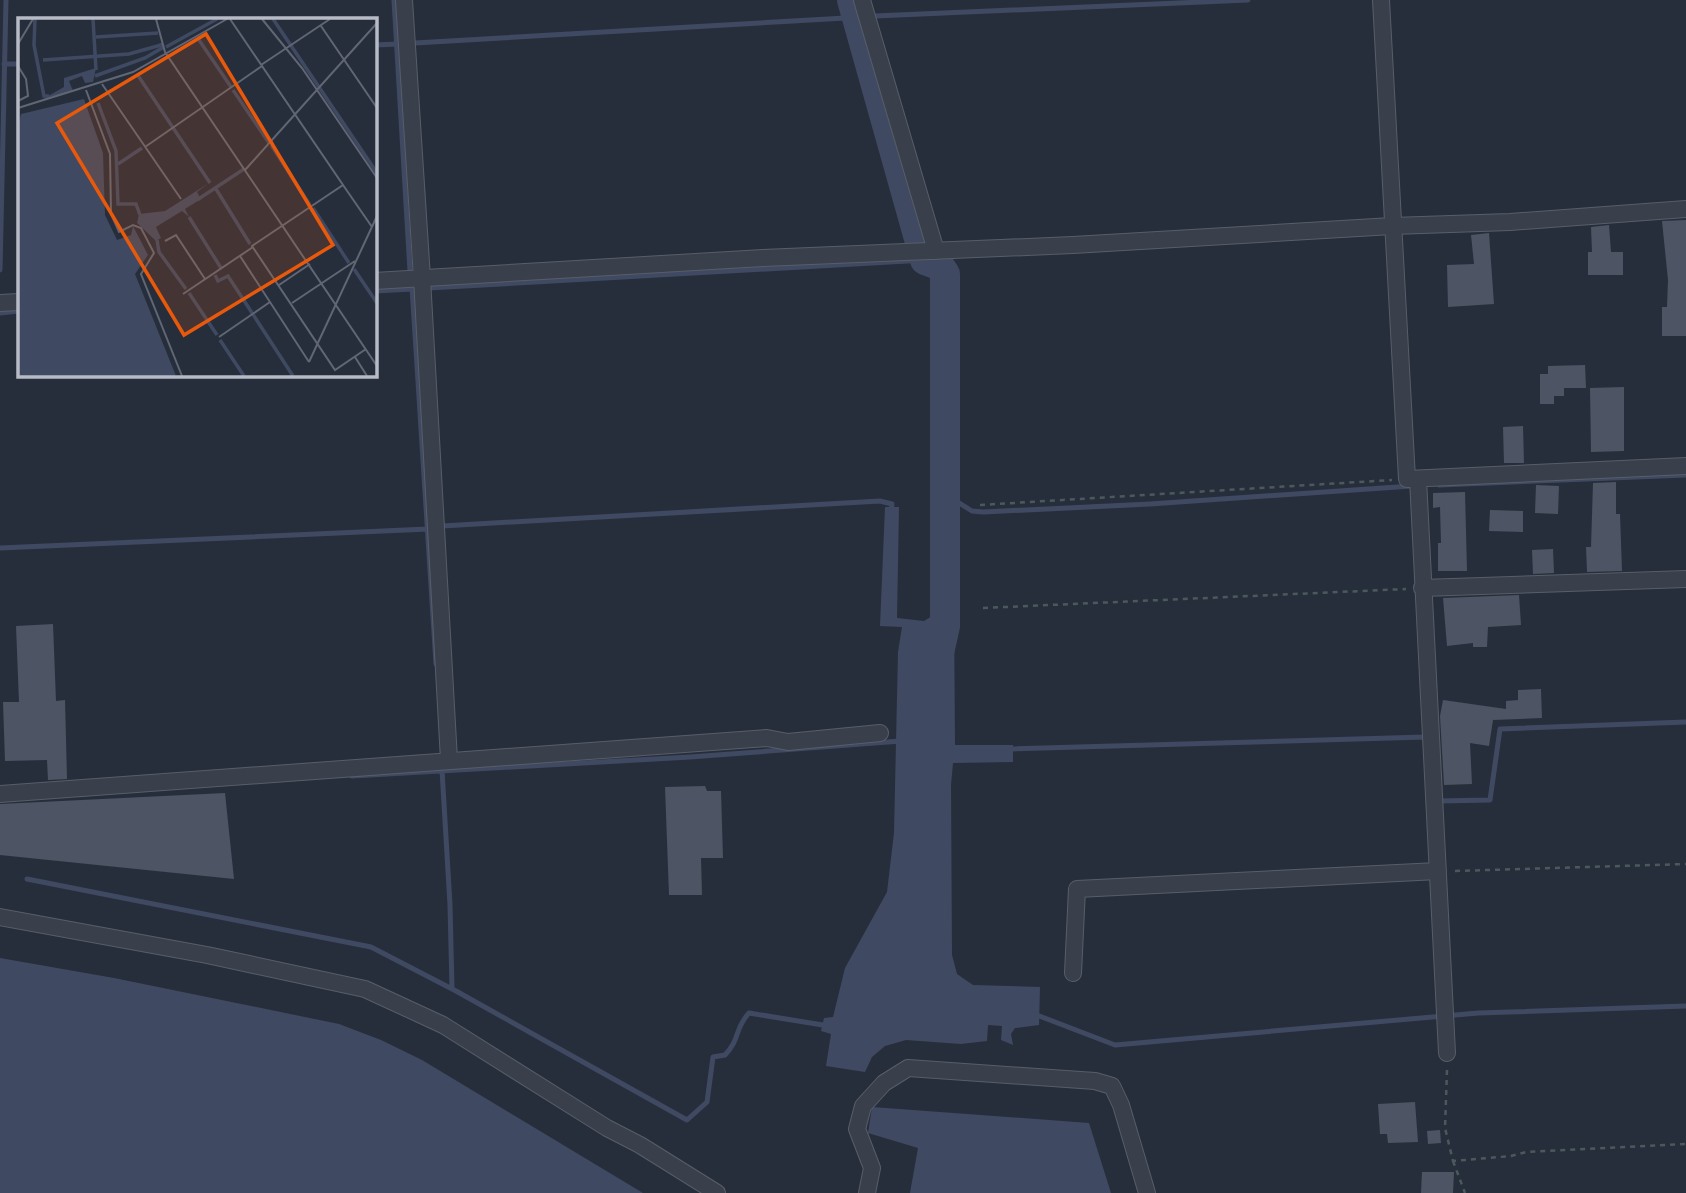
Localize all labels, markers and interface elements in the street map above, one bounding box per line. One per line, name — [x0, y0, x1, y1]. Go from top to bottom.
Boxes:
inset map — [18, 18, 376, 376]

